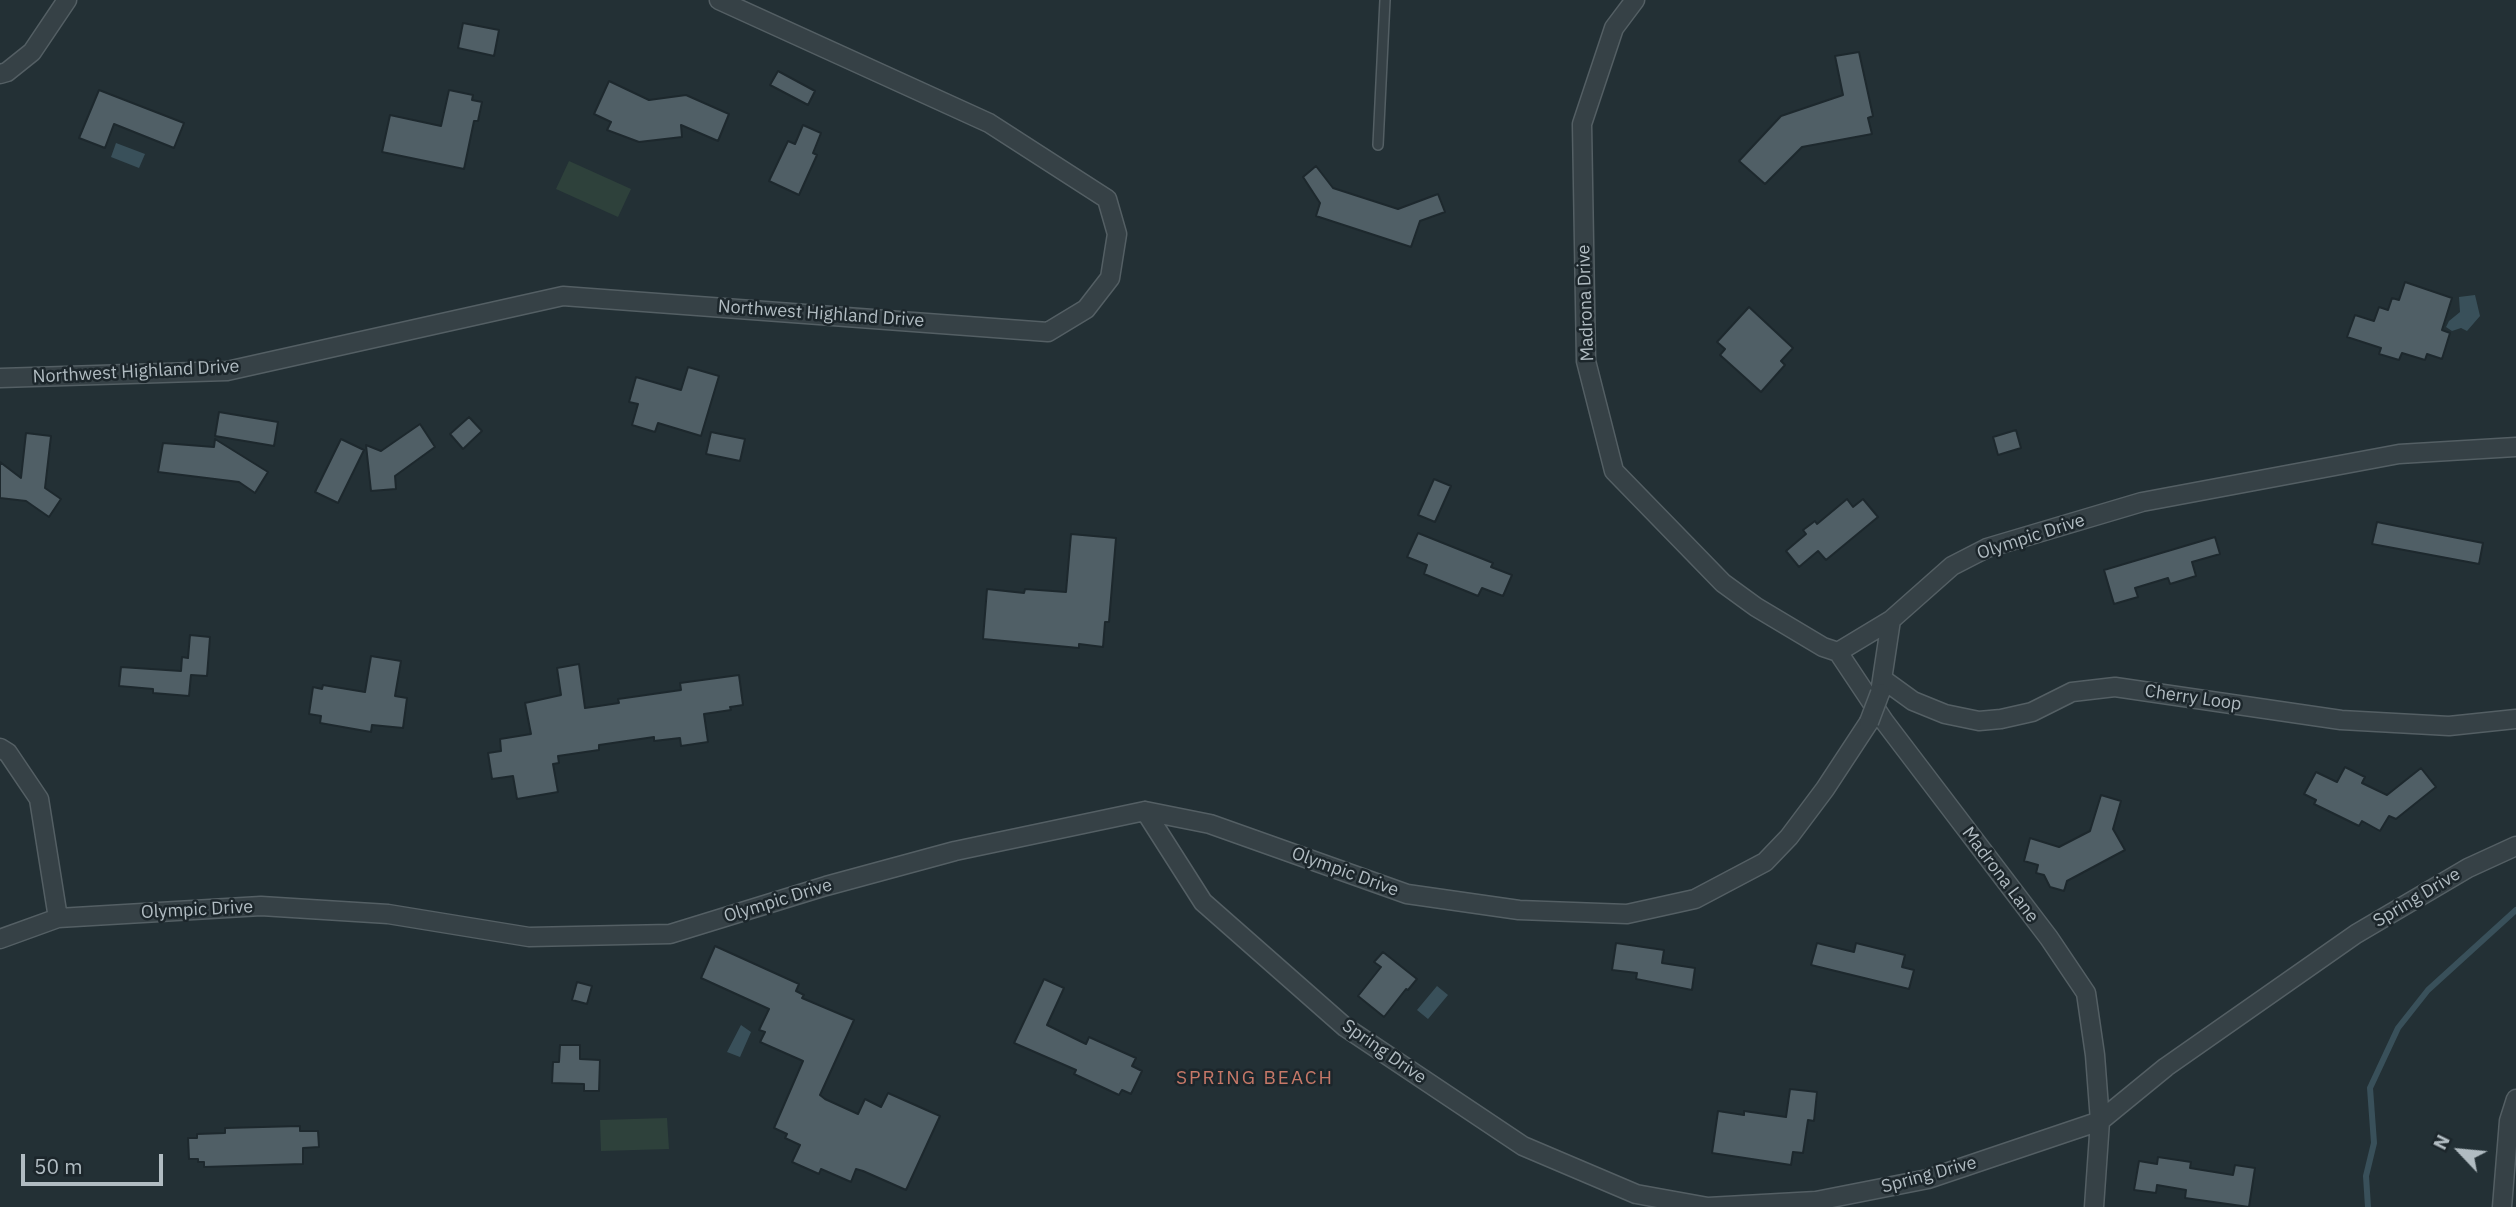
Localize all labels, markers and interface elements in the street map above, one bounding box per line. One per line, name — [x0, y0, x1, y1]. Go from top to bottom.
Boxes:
street label: Madrona Drive — [1573, 244, 1599, 362]
street label: Northwest Highland Drive — [717, 296, 925, 332]
street label: Northwest Highland Drive — [32, 356, 240, 388]
street label: Olympic Drive — [1974, 509, 2088, 565]
street label: Cherry Loop — [2143, 681, 2243, 715]
street label: Madrona Lane — [1957, 823, 2043, 927]
street label: Olympic Drive — [1289, 843, 1401, 901]
street label: Spring Drive — [2370, 864, 2464, 932]
street label: Olympic Drive — [721, 874, 835, 928]
street label: Olympic Drive — [140, 896, 254, 924]
street label: Spring Drive — [1338, 1015, 1430, 1089]
district label: SPRING BEACH — [1177, 1068, 1333, 1090]
north arrow — [2425, 1116, 2495, 1186]
text: N — [2427, 1130, 2455, 1153]
scale bar — [24, 1140, 166, 1184]
text: 50 m — [34, 1152, 83, 1180]
street label: Spring Drive — [1879, 1152, 1979, 1198]

